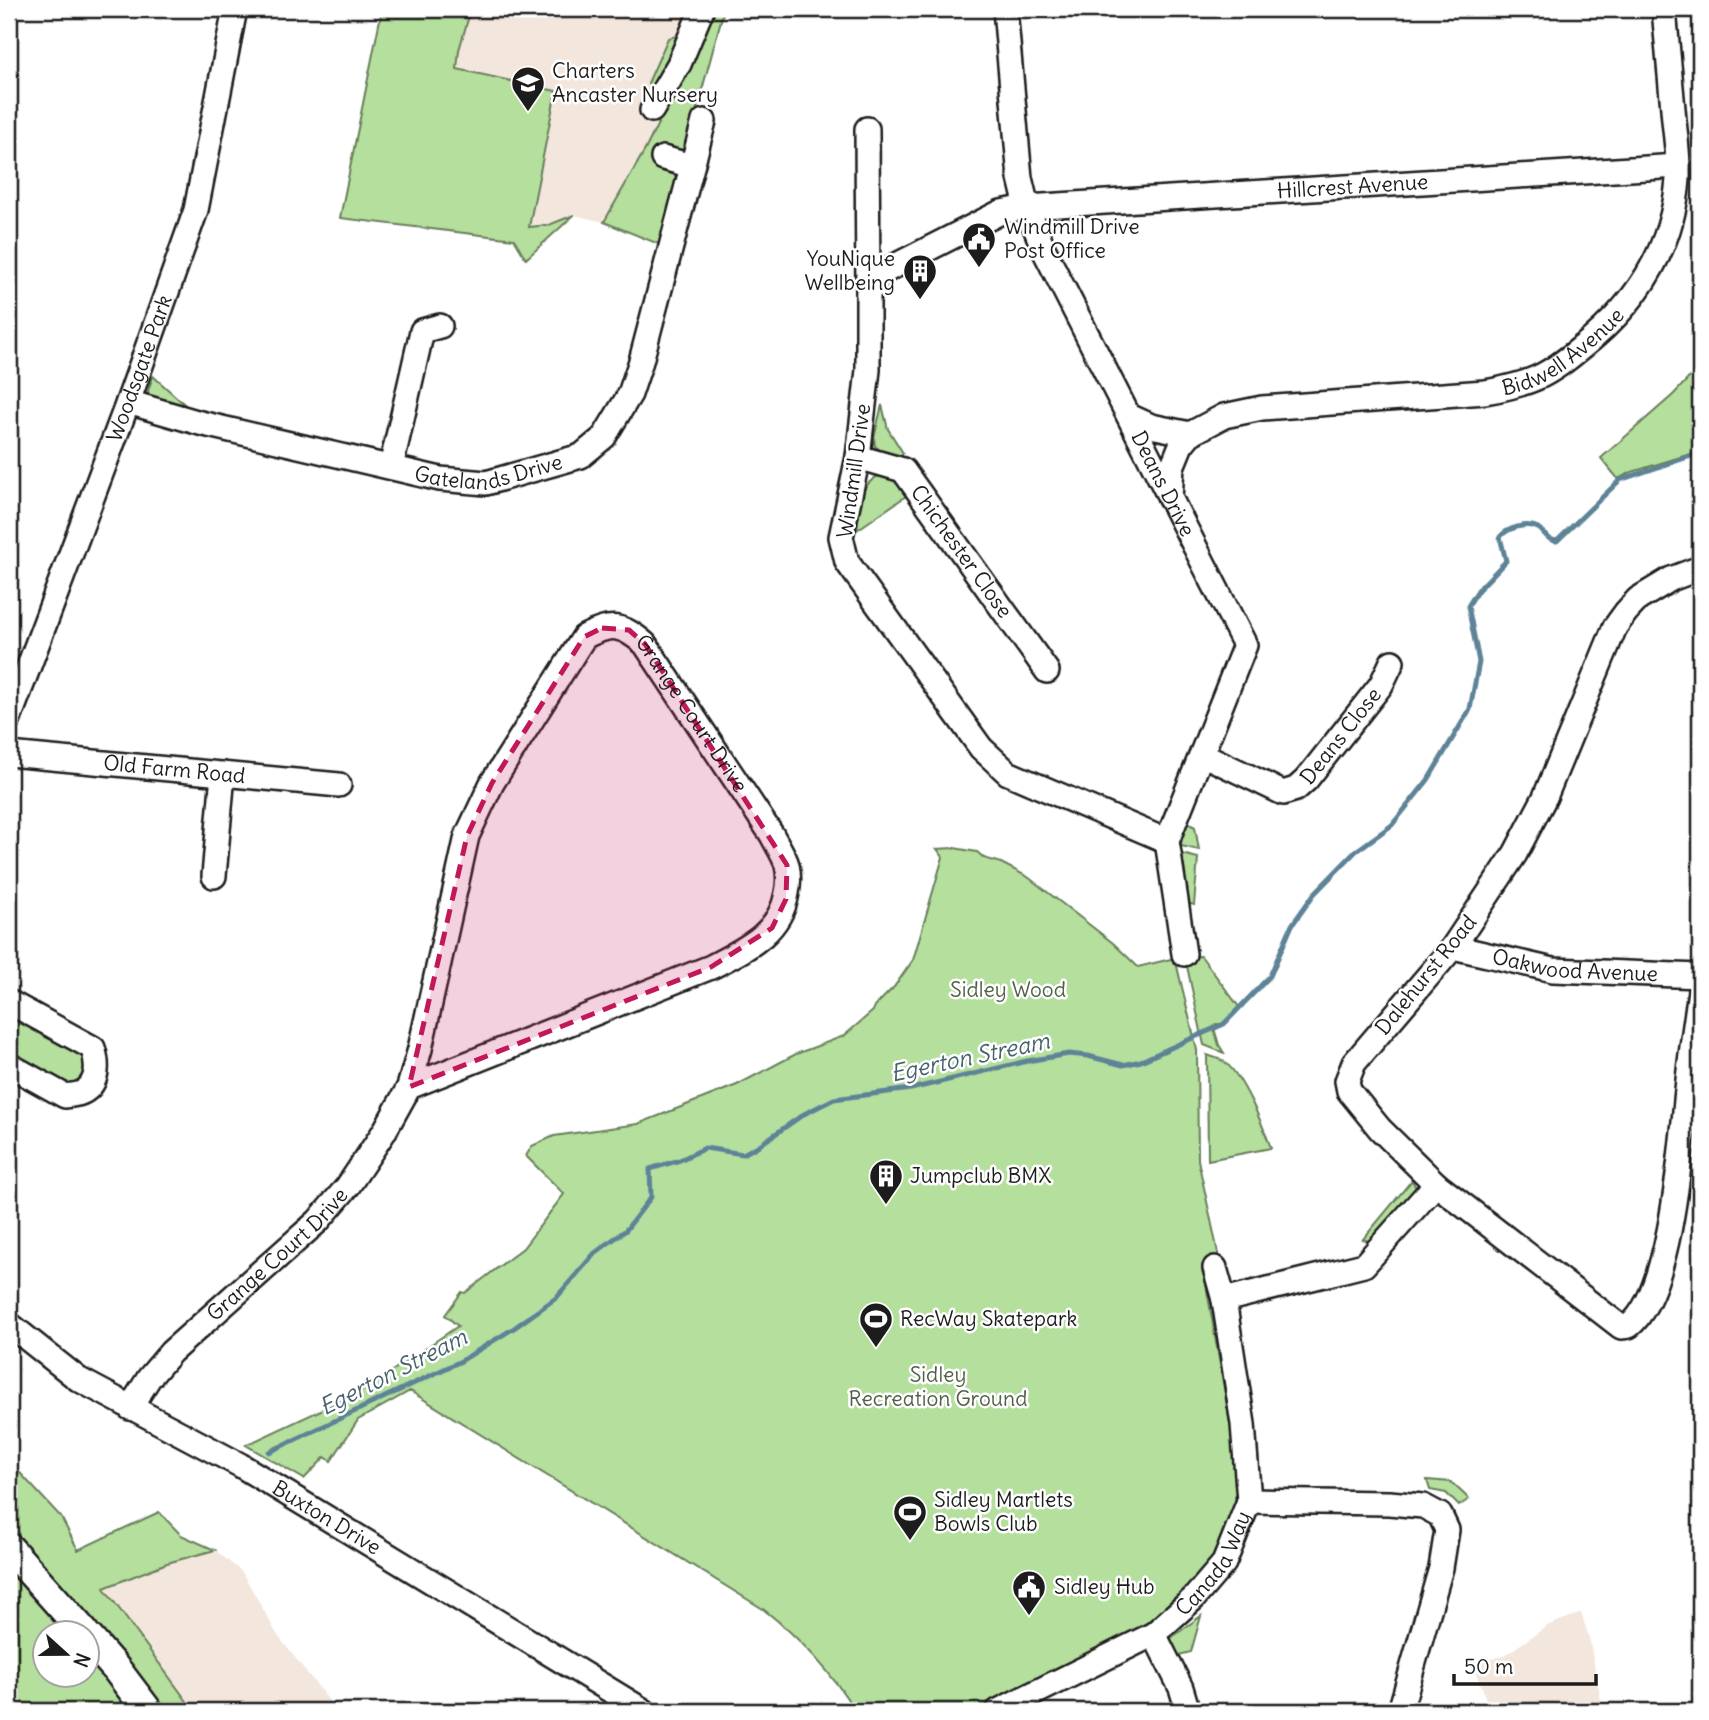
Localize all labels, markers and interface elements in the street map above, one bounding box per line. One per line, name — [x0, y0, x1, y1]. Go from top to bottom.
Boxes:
place label: Charters Ancaster Nursery — [552, 57, 718, 108]
school or university icon: Charters Ancaster Nursery — [509, 64, 547, 113]
street label: Hillcrest Avenue — [1276, 168, 1429, 204]
place label: Windmill Drive Post Office — [1004, 213, 1140, 264]
public building icon: Windmill Drive Post Office — [960, 220, 998, 269]
place label: YouNique Wellbeing — [804, 245, 895, 296]
building icon: YouNique Wellbeing — [901, 252, 939, 301]
street label: Woodsgate Park — [100, 291, 178, 446]
street label: Bidwell Avenue — [1499, 302, 1630, 401]
street label: Windmill Drive — [831, 402, 876, 540]
street label: Deans Drive — [1125, 426, 1201, 541]
street label: Gatelands Drive — [412, 448, 565, 496]
street label: Chichester Close — [905, 479, 1019, 623]
street label: Grange Court Drive — [630, 628, 754, 797]
street label: Deans Close — [1294, 682, 1387, 790]
street label: Old Farm Road — [102, 749, 247, 789]
street label: Dalehurst Road — [1369, 909, 1482, 1040]
street label: Oakwood Avenue — [1490, 942, 1658, 987]
park label: Sidley Wood — [950, 976, 1066, 1003]
water label: Egerton Stream — [888, 1025, 1053, 1088]
building icon: Jumpclub BMX — [867, 1157, 905, 1206]
place label: Jumpclub BMX — [910, 1162, 1051, 1189]
street label: Grange Court Drive — [201, 1182, 354, 1327]
sports icon: RecWay Skatepark — [857, 1300, 895, 1349]
place label: RecWay Skatepark — [900, 1305, 1077, 1332]
water label: Egerton Stream — [314, 1322, 472, 1421]
park label: Sidley Recreation Ground — [848, 1361, 1028, 1412]
street label: Buxton Drive — [268, 1474, 386, 1561]
place label: Sidley Martlets Bowls Club — [934, 1486, 1073, 1537]
sports icon: Sidley Martlets Bowls Club — [891, 1493, 929, 1542]
street label: Canada Way — [1169, 1507, 1257, 1621]
public building icon: Sidley Hub — [1010, 1568, 1048, 1617]
place label: Sidley Hub — [1054, 1573, 1155, 1600]
north arrow — [32, 1618, 102, 1688]
scale bar — [1454, 1643, 1595, 1687]
text: N — [68, 1650, 95, 1671]
text: 50 m — [1464, 1653, 1513, 1680]

